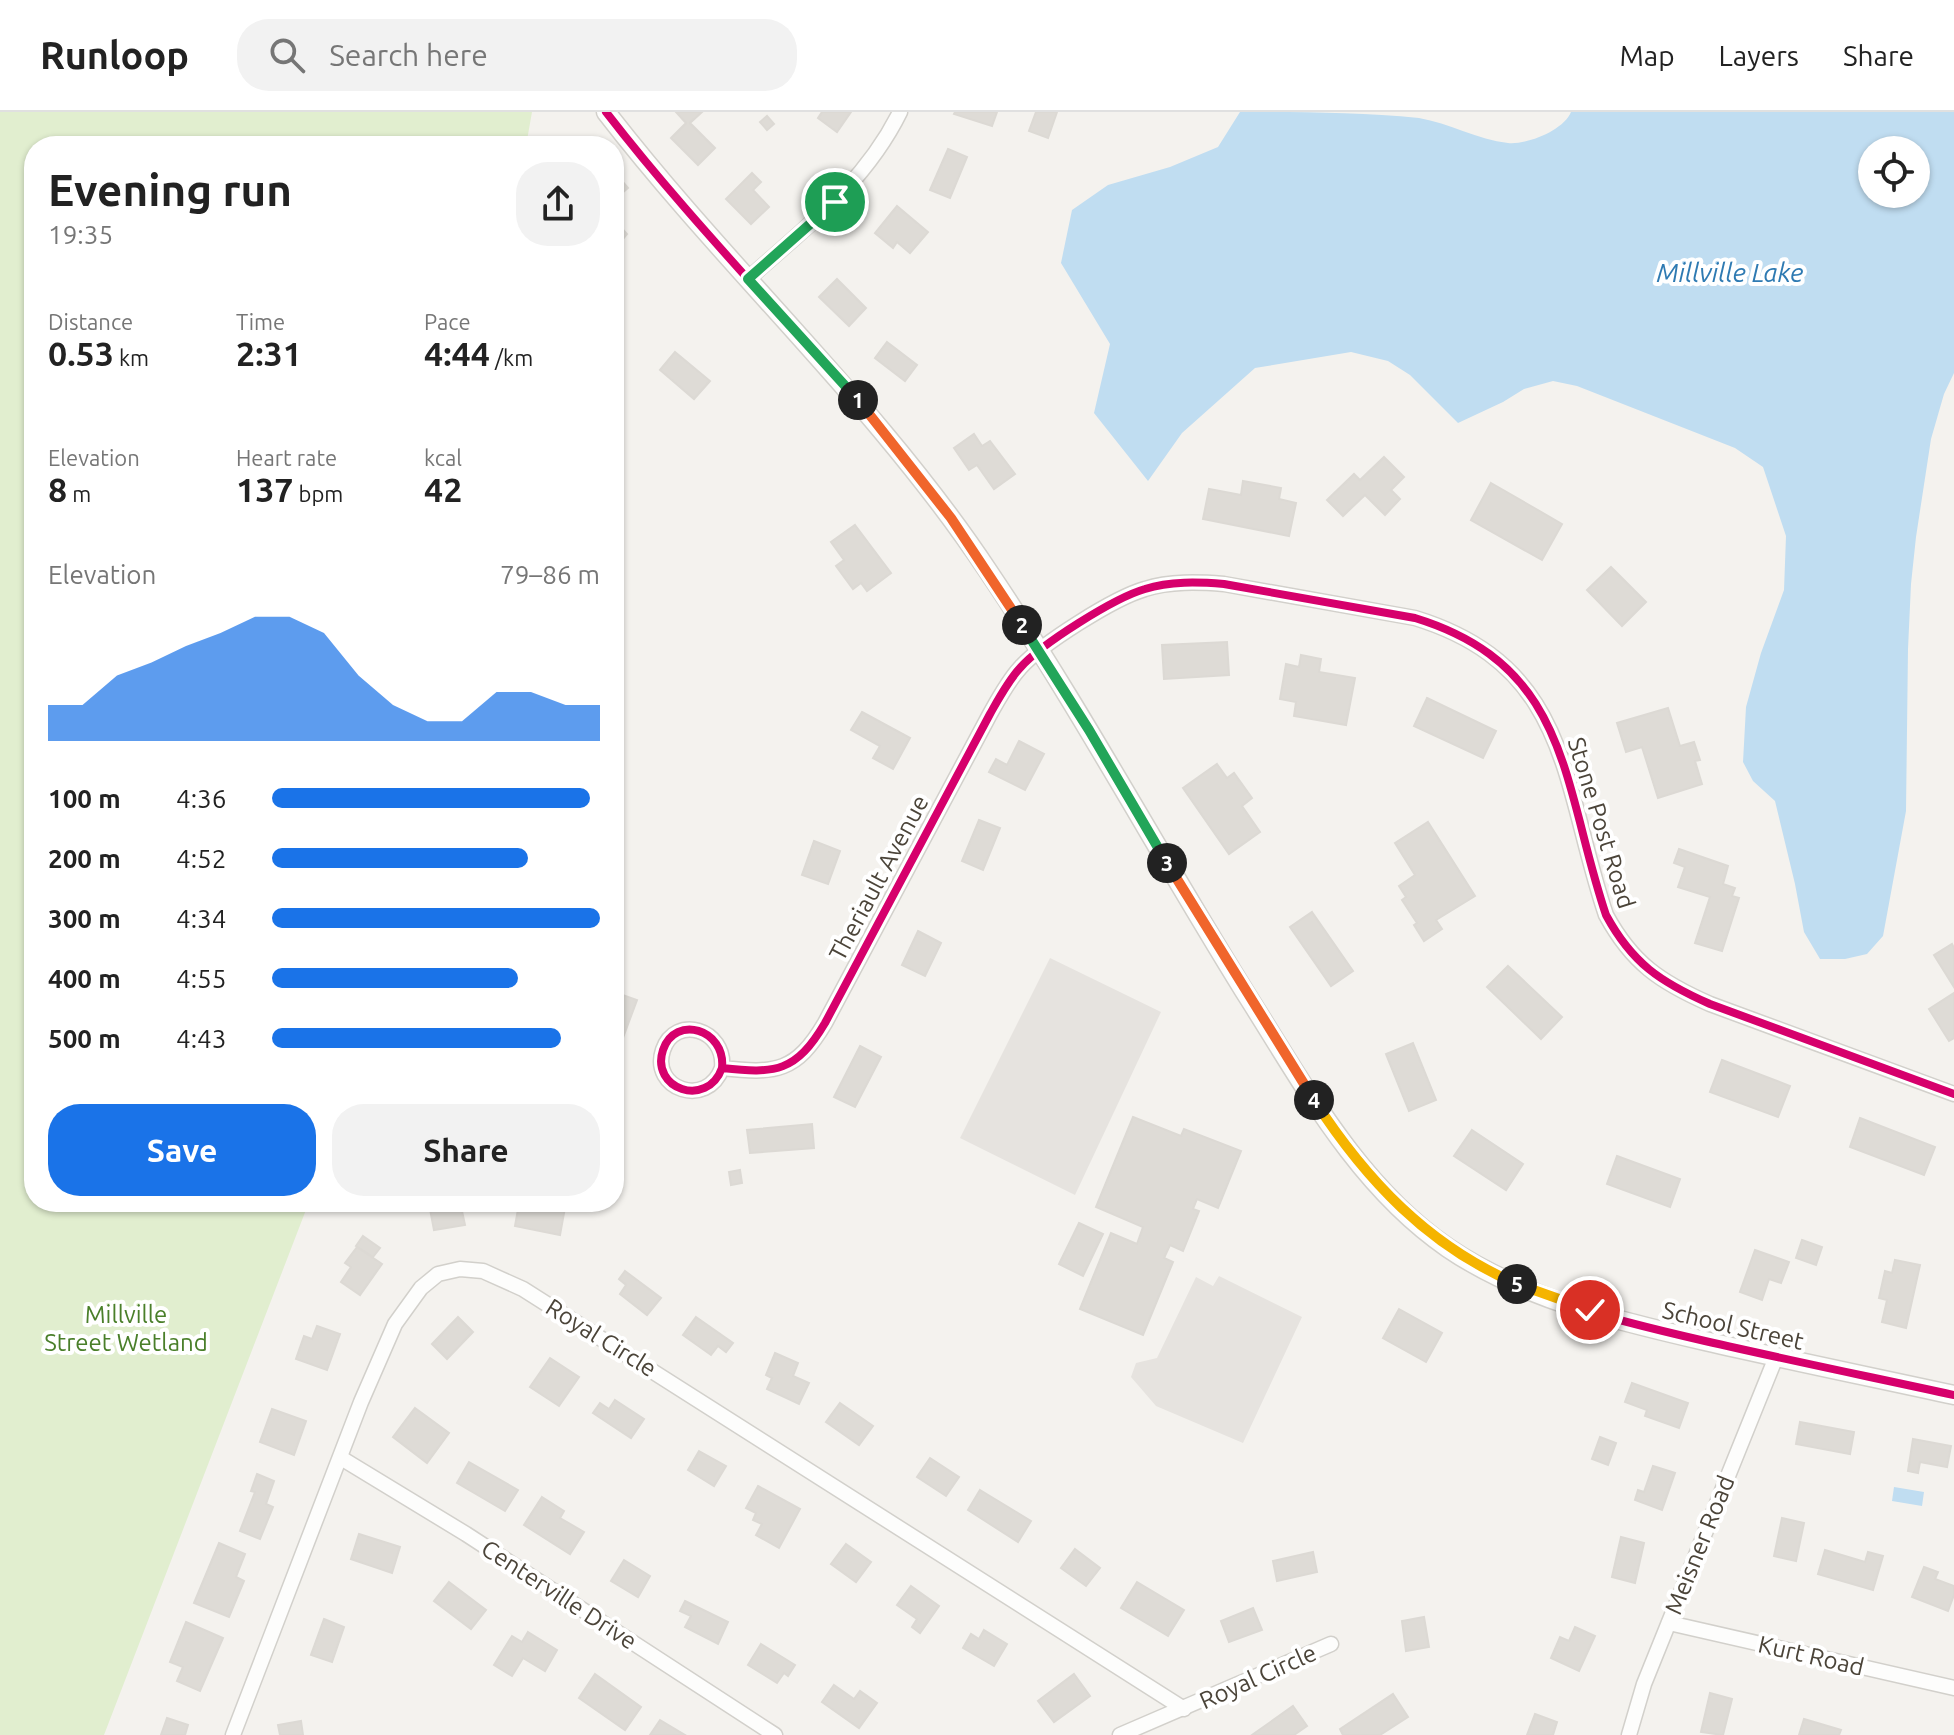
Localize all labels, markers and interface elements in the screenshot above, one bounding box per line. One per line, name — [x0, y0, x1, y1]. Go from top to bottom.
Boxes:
search box — [237, 19, 797, 91]
icon: search — [265, 33, 309, 77]
text: Runloop — [40, 34, 189, 76]
text: Search here — [329, 38, 488, 72]
text: Map — [1619, 40, 1675, 71]
text: Layers — [1719, 40, 1799, 71]
text: Share — [1843, 40, 1914, 71]
map controls — [1858, 136, 1930, 208]
button: locate — [1858, 136, 1930, 208]
button: share — [516, 162, 600, 246]
text: Evening run — [48, 165, 292, 214]
pin — [801, 168, 869, 236]
icon: arrive — [813, 180, 857, 224]
text: 19:35 — [48, 220, 113, 249]
water label: Millville Lake — [1657, 258, 1803, 287]
text: Distance — [48, 309, 133, 334]
text: Time — [236, 309, 285, 334]
text: Pace — [424, 309, 471, 334]
text: 0.53 — [48, 334, 114, 372]
text: 2:31 — [236, 334, 302, 372]
text: 4:44 — [424, 334, 490, 372]
text: km — [114, 345, 149, 370]
text: /km — [490, 345, 533, 370]
pin: 1 — [838, 380, 878, 420]
text: 1 — [852, 387, 864, 412]
text: Elevation — [48, 445, 140, 470]
text: Heart rate — [236, 445, 337, 470]
text: kcal — [424, 445, 462, 470]
text: 8 — [48, 470, 67, 508]
text: 137 — [236, 470, 294, 508]
text: 42 — [424, 470, 462, 508]
text: m — [67, 481, 91, 506]
text: bpm — [294, 481, 343, 506]
text: Elevation — [48, 560, 156, 589]
text: 79–86 m — [500, 560, 600, 589]
pin: 2 — [1002, 605, 1042, 645]
text: 2 — [1016, 612, 1028, 637]
street label: Stone Post Road — [1563, 734, 1640, 912]
text: 100 m — [48, 784, 121, 813]
text: 4:36 — [176, 784, 226, 813]
street label: Theriault Avenue — [824, 790, 934, 965]
pin: 3 — [1147, 843, 1187, 883]
text: 200 m — [48, 844, 121, 873]
text: 4:52 — [176, 844, 226, 873]
text: 3 — [1161, 850, 1173, 875]
text: 300 m — [48, 904, 121, 933]
text: 4:34 — [176, 904, 226, 933]
text: 400 m — [48, 964, 121, 993]
text: 4:55 — [176, 964, 226, 993]
text: 500 m — [48, 1024, 121, 1053]
text: 4:43 — [176, 1024, 226, 1053]
pin: 4 — [1294, 1080, 1334, 1120]
text: 4 — [1308, 1087, 1320, 1112]
button: Save — [48, 1104, 316, 1196]
button: Share — [332, 1104, 600, 1196]
pin: 5 — [1497, 1264, 1537, 1304]
text: 5 — [1511, 1271, 1523, 1296]
pin — [1556, 1276, 1624, 1344]
icon: check — [1568, 1288, 1612, 1332]
street label: Royal Circle — [541, 1293, 661, 1382]
street label: School Street — [1660, 1296, 1807, 1355]
park label: Millville Street Wetland — [44, 1301, 208, 1356]
street label: Meisner Road — [1659, 1472, 1740, 1618]
street label: Centerville Drive — [477, 1534, 642, 1655]
street label: Kurt Road — [1756, 1630, 1867, 1681]
street label: Royal Circle — [1195, 1639, 1320, 1714]

